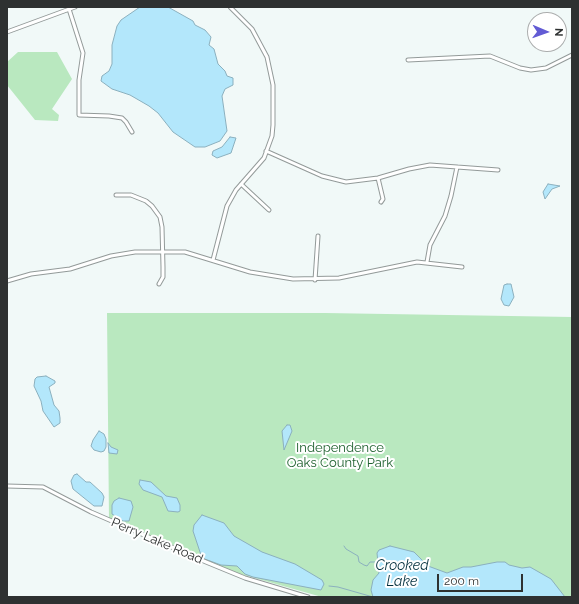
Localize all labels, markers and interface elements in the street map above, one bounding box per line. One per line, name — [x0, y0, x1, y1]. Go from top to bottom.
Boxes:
north arrow — [527, 12, 567, 52]
text: N — [552, 28, 565, 37]
park label: Independence Oaks County Park — [287, 440, 393, 471]
street label: Perry Lake Road — [109, 515, 205, 567]
water label: Crooked Lake — [375, 558, 429, 590]
scale bar — [439, 566, 525, 592]
text: 200 m — [444, 574, 479, 588]

